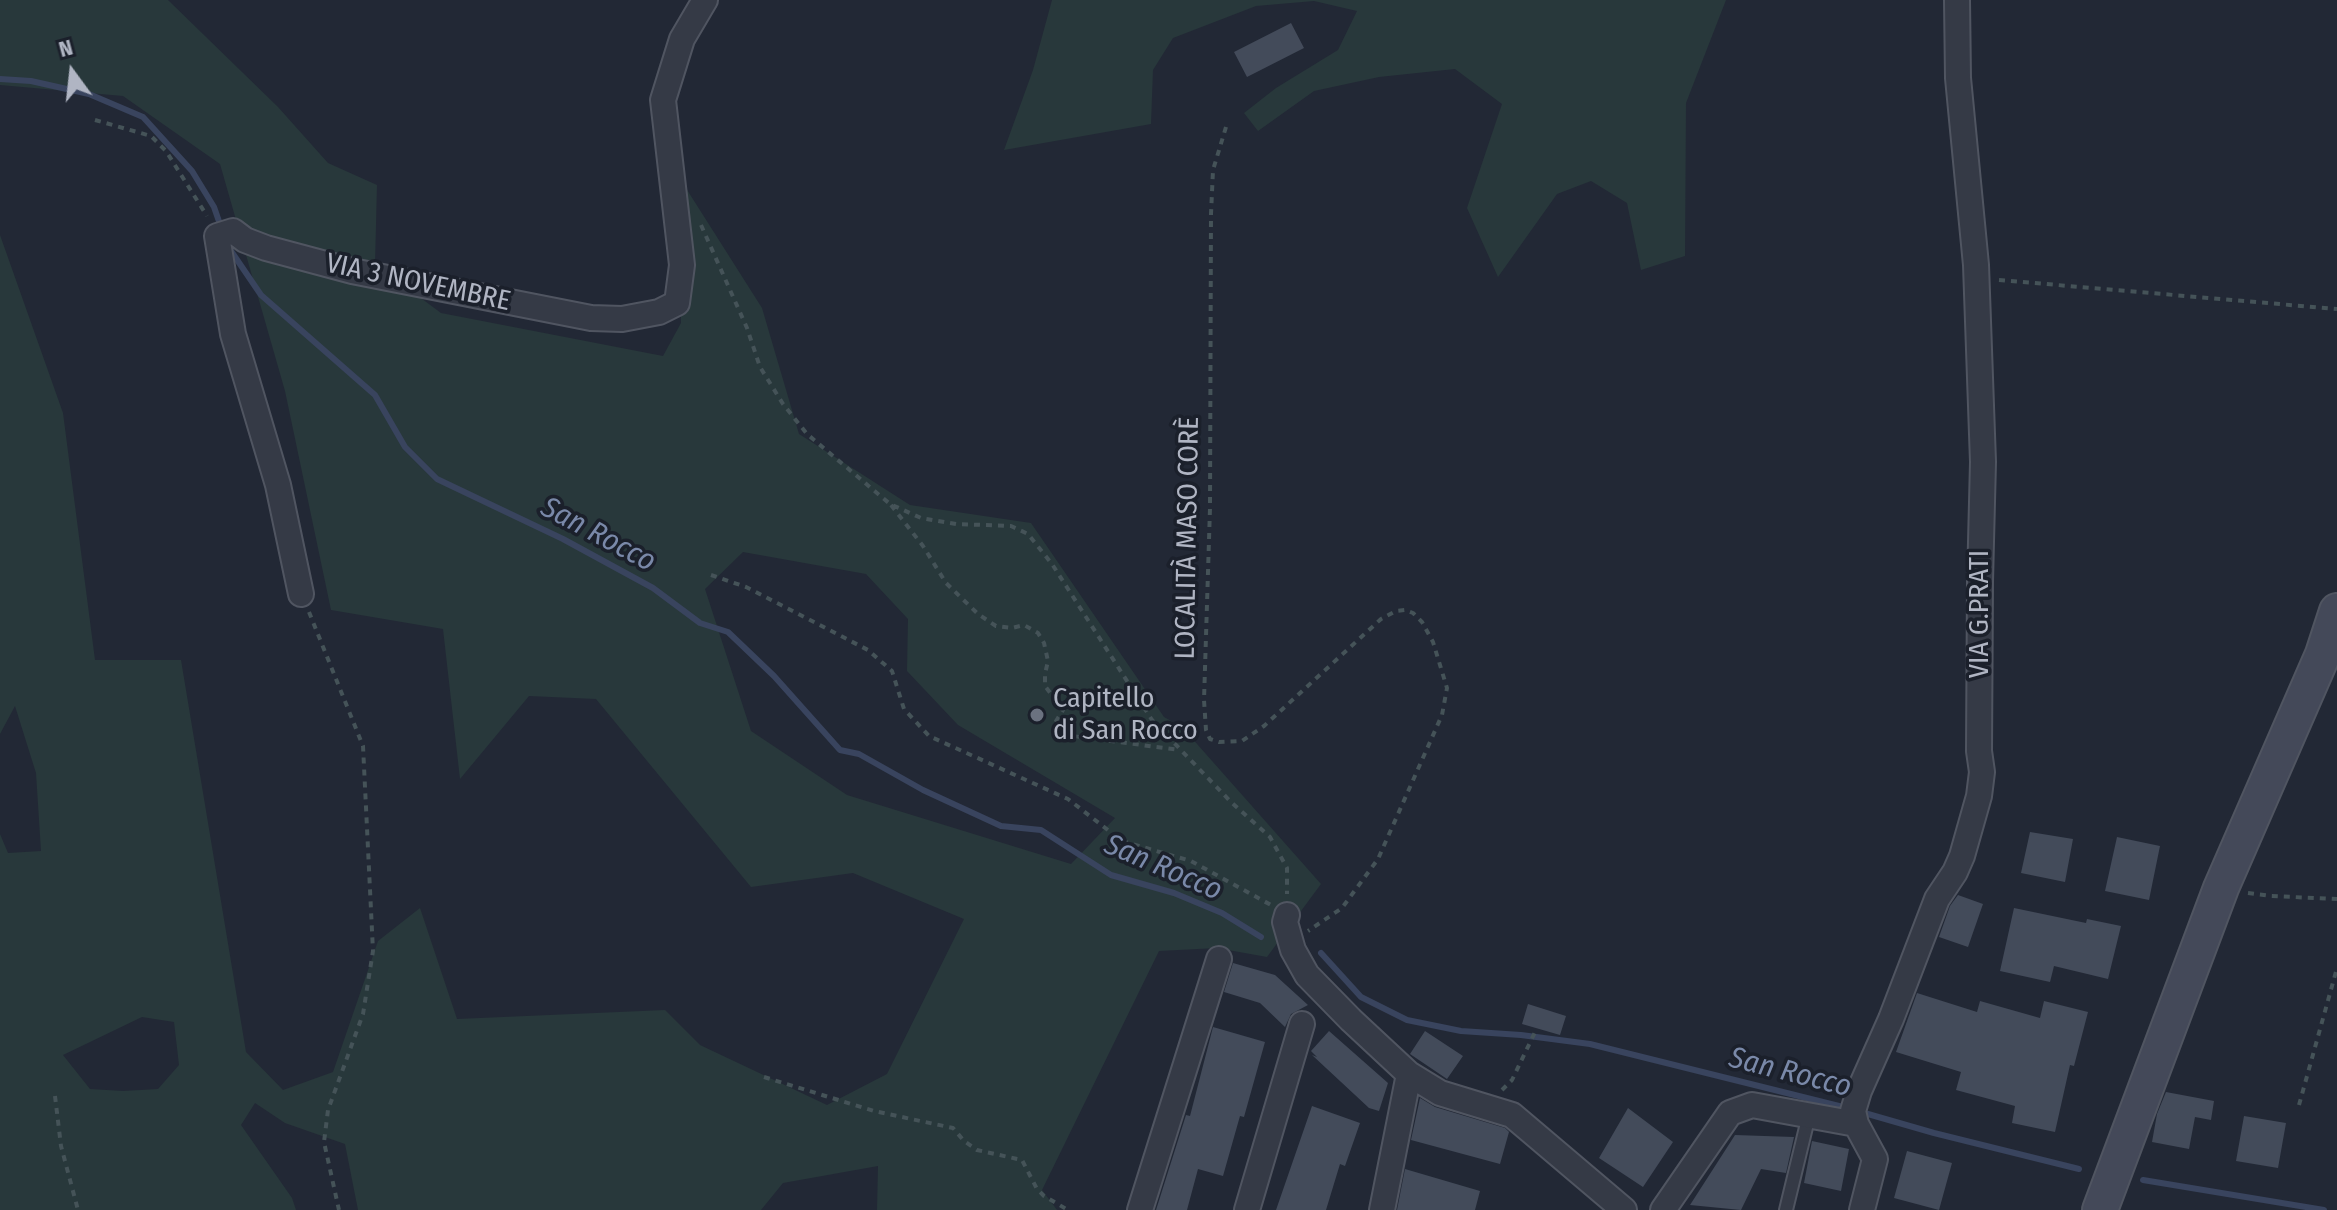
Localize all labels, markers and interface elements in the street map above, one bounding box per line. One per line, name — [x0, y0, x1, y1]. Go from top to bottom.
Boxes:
north arrow — [32, 32, 112, 112]
text: N — [56, 34, 76, 63]
street label: VIA 3 NOVEMBRE — [323, 247, 513, 319]
street label: LOCALITÀ MASO CORÈ — [1169, 416, 1207, 660]
water label: San Rocco — [535, 490, 661, 580]
street label: VIA G.PRATI — [1963, 550, 1997, 678]
place label: Capitello di San Rocco — [1053, 682, 1198, 748]
marker: Capitello di San Rocco — [1028, 706, 1046, 724]
water label: San Rocco — [1099, 827, 1227, 909]
water label: San Rocco — [1725, 1040, 1855, 1106]

